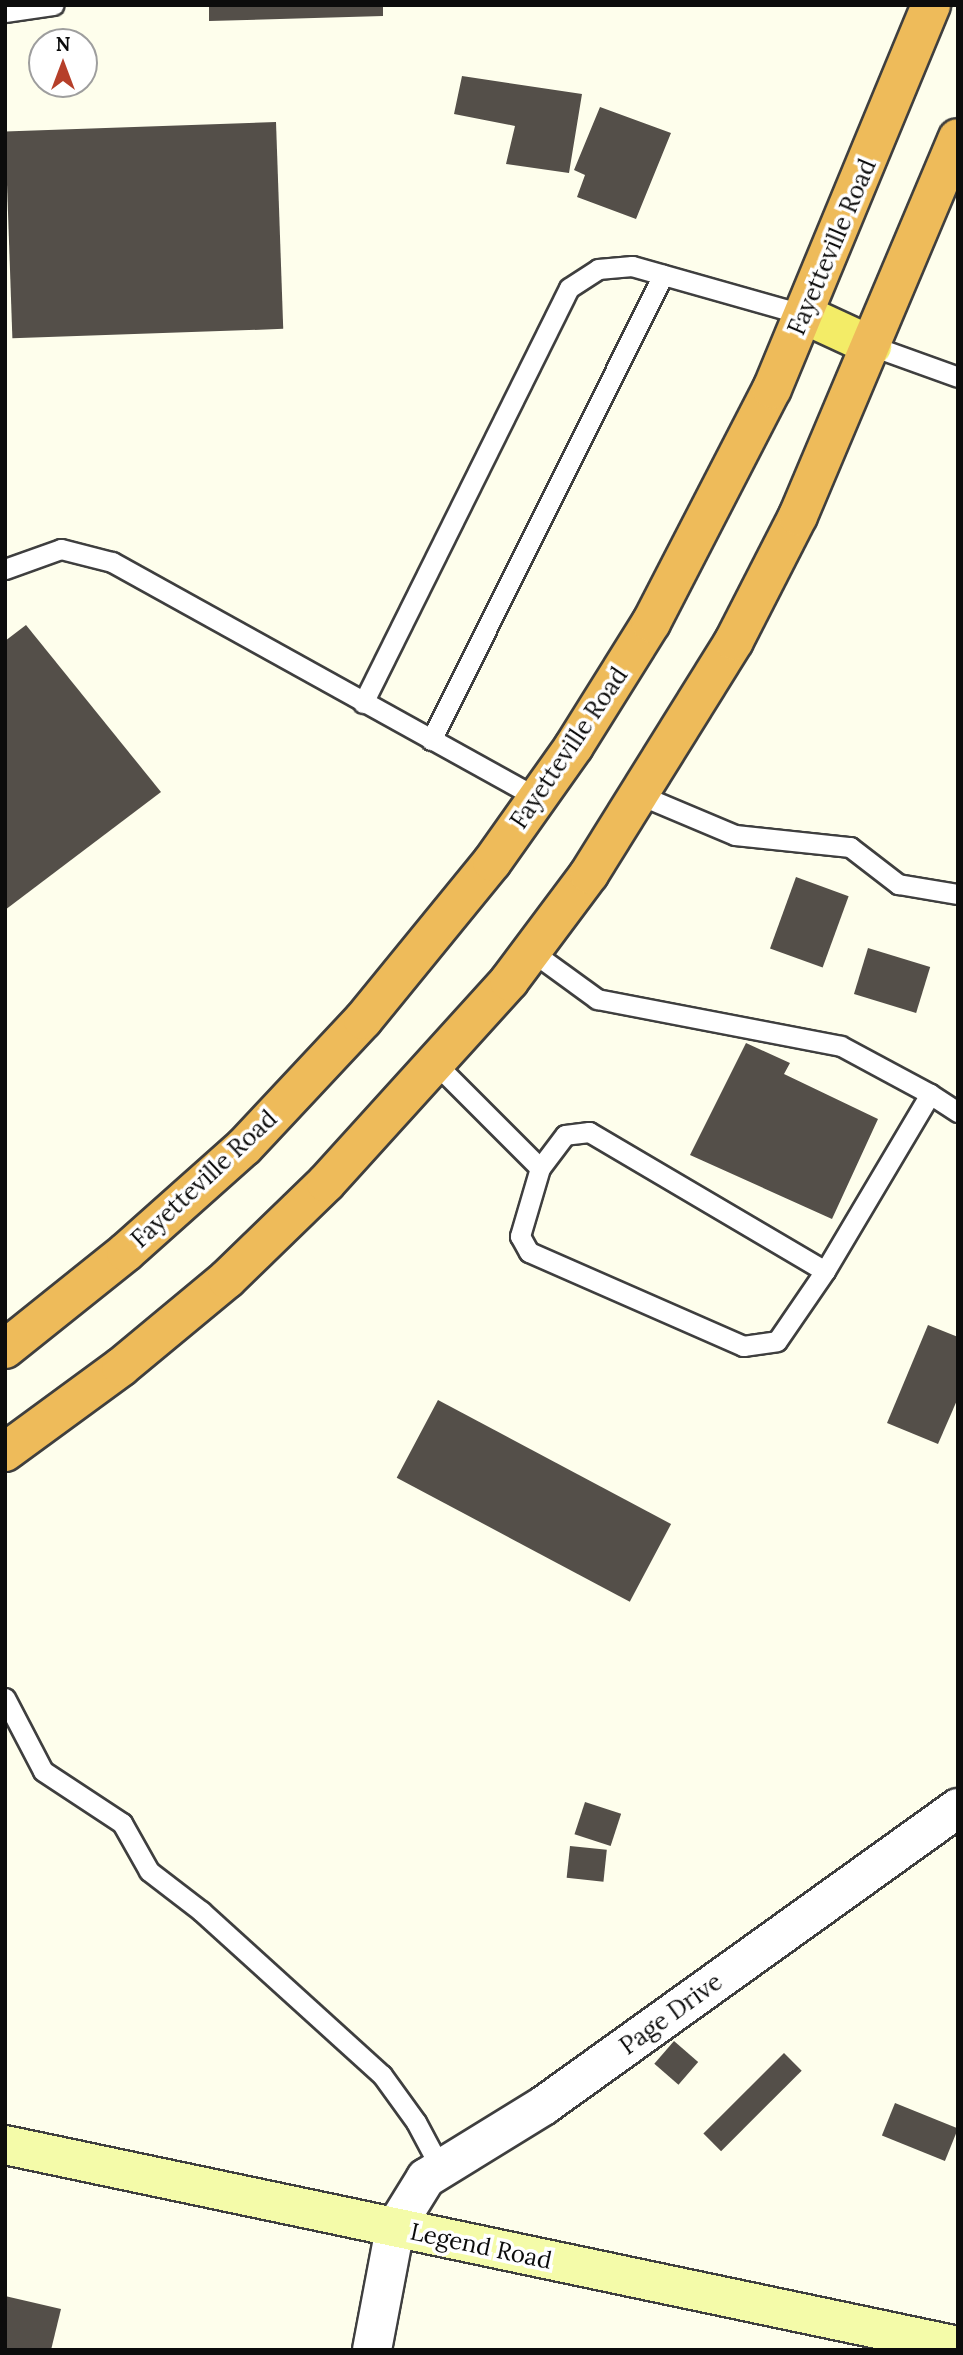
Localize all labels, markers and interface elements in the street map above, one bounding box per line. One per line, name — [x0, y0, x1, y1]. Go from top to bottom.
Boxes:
north arrow — [28, 28, 98, 98]
text: N — [56, 32, 70, 56]
street label: Fayetteville Road — [782, 155, 882, 339]
street label: Fayetteville Road — [504, 662, 634, 834]
street label: Fayetteville Road — [125, 1104, 283, 1254]
street label: Page Drive — [614, 1967, 728, 2061]
street label: Legend Road — [408, 2217, 554, 2275]

